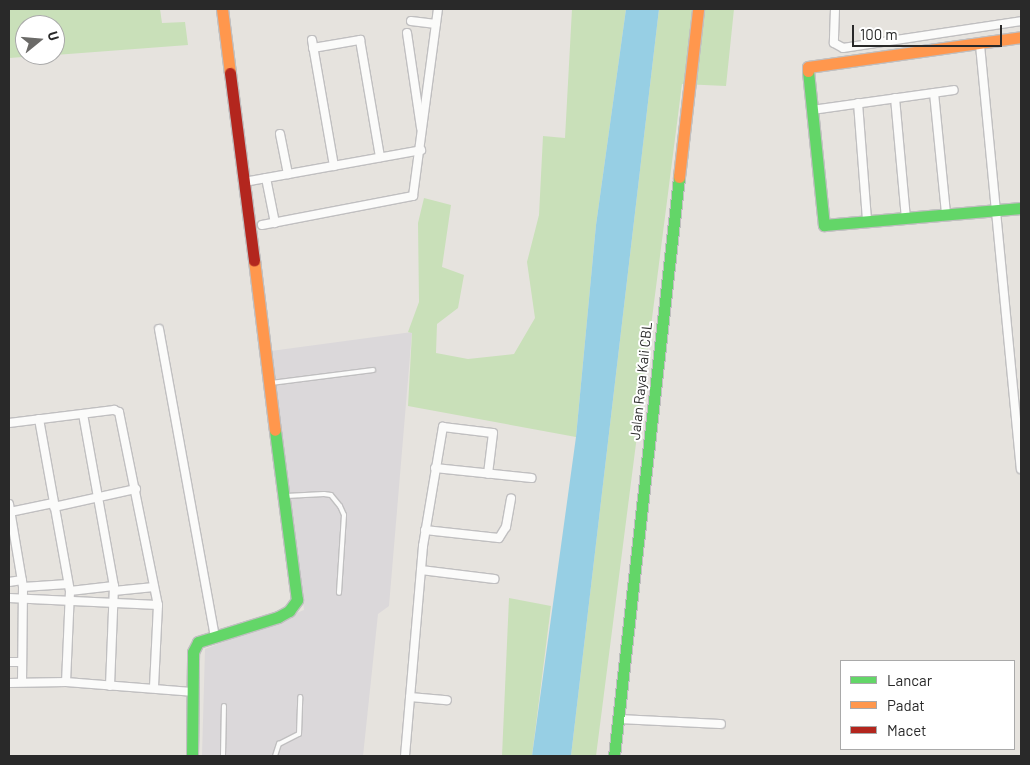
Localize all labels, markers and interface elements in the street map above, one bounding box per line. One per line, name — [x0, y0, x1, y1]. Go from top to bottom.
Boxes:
north arrow — [15, 15, 65, 65]
scale bar — [855, 15, 1005, 47]
text: 100 m — [860, 25, 898, 43]
text: U — [44, 29, 63, 42]
street label: Jalan Raya Kali CBL — [626, 321, 656, 441]
legend — [840, 660, 1015, 750]
text: Lancar — [887, 671, 932, 689]
text: Padat — [887, 696, 925, 714]
text: Macet — [887, 721, 927, 739]

